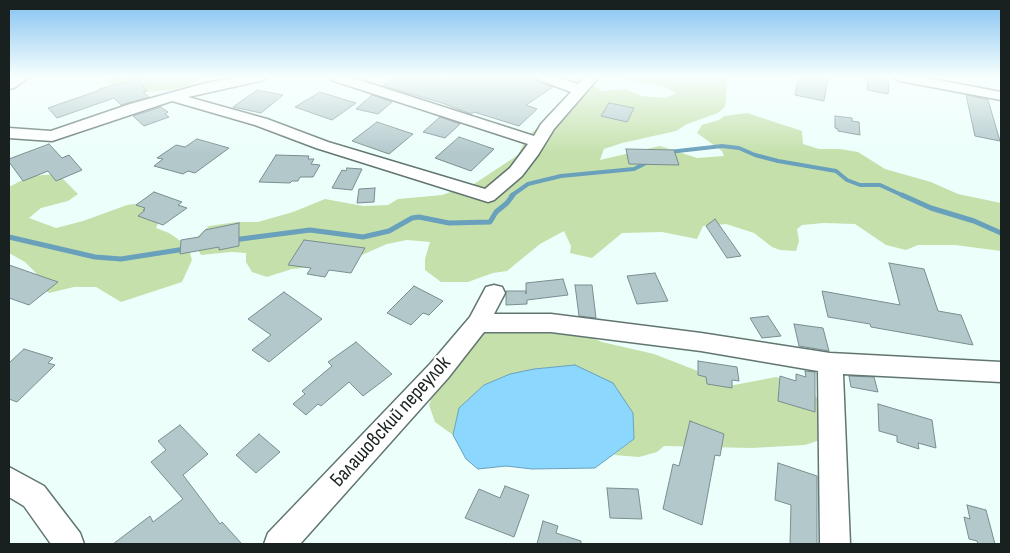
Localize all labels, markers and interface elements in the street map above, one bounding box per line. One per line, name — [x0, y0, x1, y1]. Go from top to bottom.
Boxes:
street label: Балашовский переулок — [326, 351, 456, 493]

